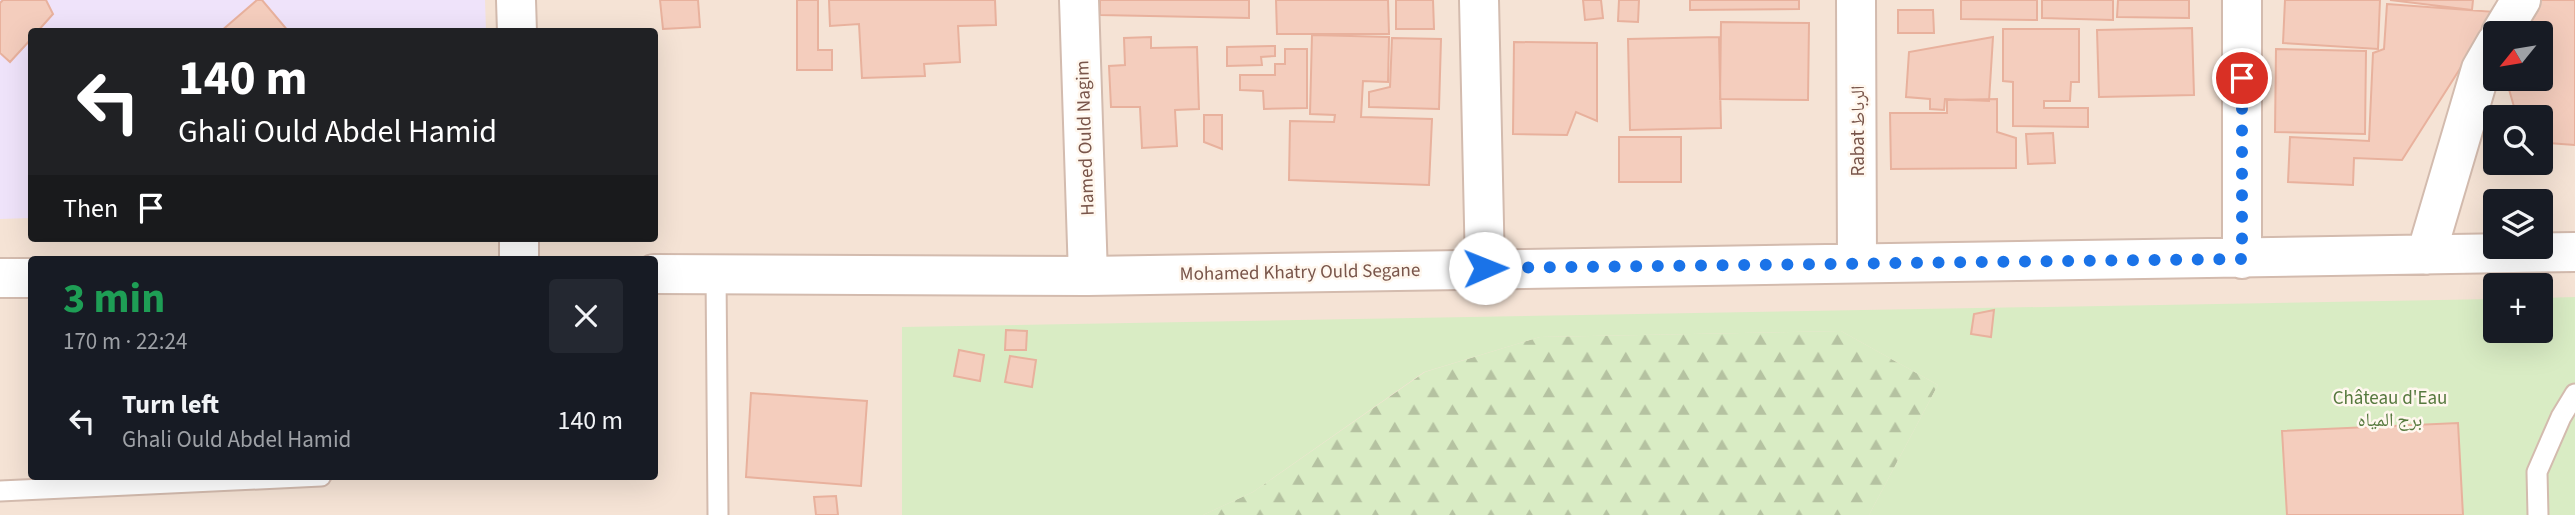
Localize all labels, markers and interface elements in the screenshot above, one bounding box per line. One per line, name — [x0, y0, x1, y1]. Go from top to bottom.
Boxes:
north arrow — [2483, 21, 2553, 91]
map controls — [2483, 21, 2553, 343]
text: 140 m — [178, 44, 307, 114]
pin — [2212, 48, 2272, 108]
icon: left — [63, 56, 154, 147]
icon: arrive — [2223, 59, 2261, 97]
street label: Hamed Ould Nagim — [1069, 60, 1102, 216]
street label: Rabat الرباط — [1845, 86, 1872, 176]
button: search — [2483, 105, 2553, 175]
text: Ghali Ould Abdel Hamid — [178, 109, 497, 155]
icon: arrive — [132, 189, 170, 227]
button: layers — [2483, 189, 2553, 259]
text: Then — [63, 190, 118, 227]
position arrow — [1448, 231, 1522, 305]
street label: Mohamed Khatry Ould Segane — [1180, 257, 1421, 288]
text: 3 min — [63, 269, 165, 329]
button: + — [2483, 273, 2553, 343]
button: close — [549, 279, 623, 353]
text: 170 m · 22:24 — [63, 325, 187, 358]
park label: Château d'Eau برج المياه — [2333, 385, 2447, 434]
text: Turn left — [122, 386, 219, 423]
icon: left — [63, 402, 101, 440]
text: 140 m — [557, 402, 623, 439]
text: Ghali Ould Abdel Hamid — [122, 423, 351, 456]

